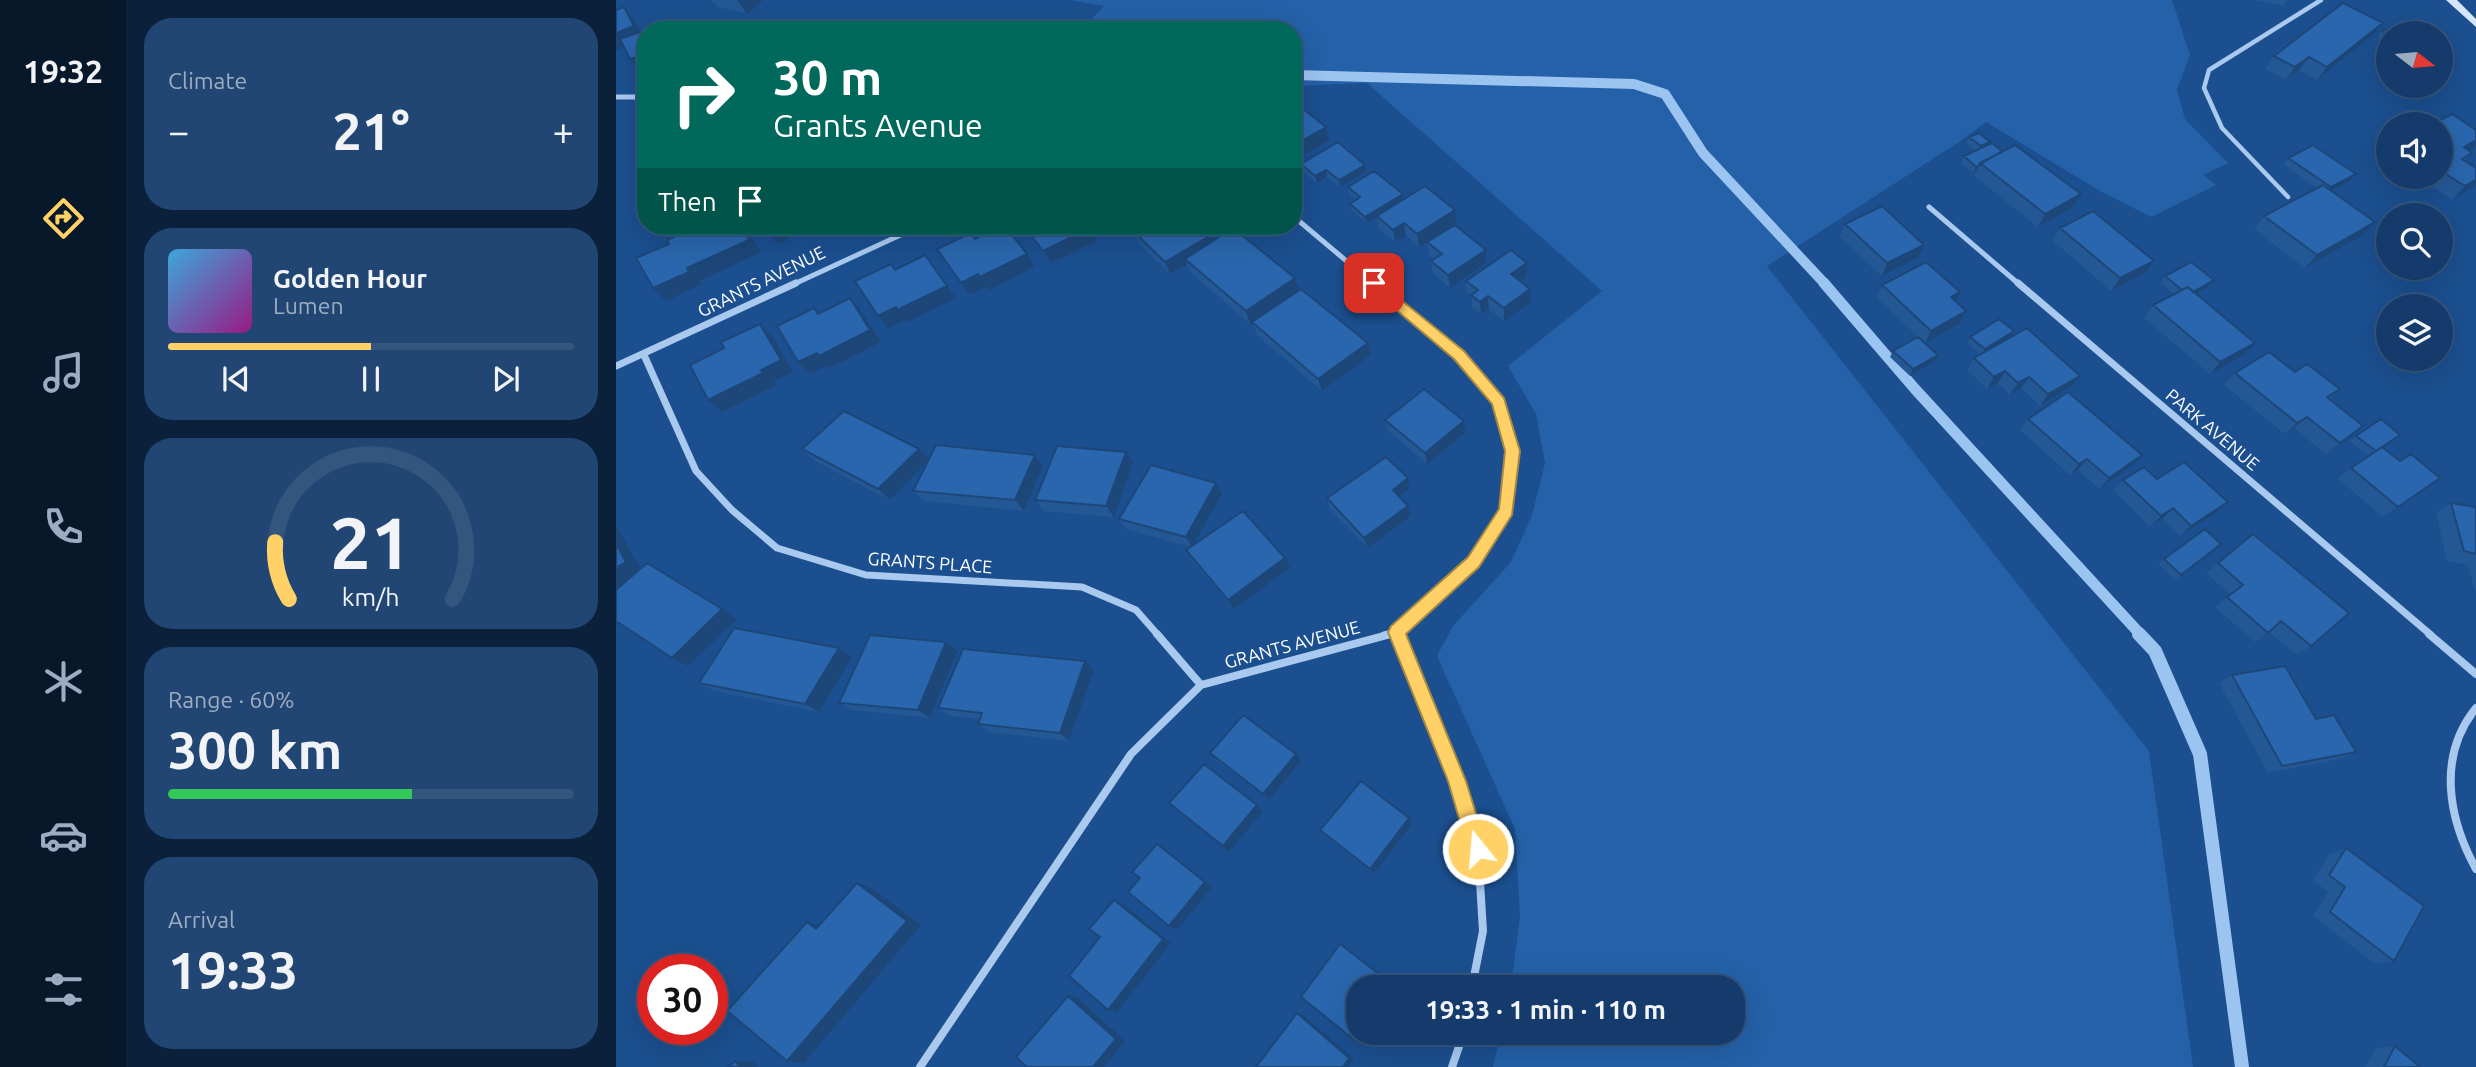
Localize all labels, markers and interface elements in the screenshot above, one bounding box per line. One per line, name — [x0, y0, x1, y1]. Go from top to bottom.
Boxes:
north arrow — [2376, 21, 2454, 98]
map controls — [2376, 21, 2453, 371]
icon: right — [658, 49, 749, 140]
text: 30 m — [773, 49, 882, 104]
text: 19:32 — [23, 53, 103, 89]
text: Climate — [168, 68, 247, 93]
text: 21° — [332, 102, 410, 160]
text: Grants Avenue — [773, 107, 983, 143]
text: − — [168, 110, 189, 152]
text: + — [553, 110, 574, 152]
button: sound — [2376, 112, 2453, 189]
icon: arrive — [731, 182, 769, 220]
text: Then — [658, 187, 717, 216]
icon: directions — [39, 194, 88, 243]
button: search — [2376, 203, 2453, 280]
street label: GRANTS AVENUE — [694, 241, 828, 321]
pin — [1344, 253, 1404, 313]
text: Golden Hour — [273, 264, 427, 293]
icon: arrive — [1355, 264, 1393, 302]
text: Lumen — [273, 293, 344, 318]
button: layers — [2376, 294, 2453, 371]
icon: music — [39, 348, 88, 397]
icon: previous — [217, 360, 255, 398]
icon: pause — [352, 360, 390, 398]
icon: next — [487, 360, 525, 398]
street label: PARK AVENUE — [2162, 384, 2264, 474]
icon: phone — [39, 502, 88, 551]
text: 21 — [330, 502, 412, 584]
street label: GRANTS PLACE — [867, 548, 993, 576]
text: km/h — [342, 583, 400, 611]
street label: GRANTS AVENUE — [1222, 616, 1362, 672]
icon: climate — [39, 657, 88, 706]
text: Range · 60% — [168, 687, 295, 712]
text: 300 km — [168, 721, 342, 779]
icon: car — [39, 811, 88, 860]
position arrow — [1441, 812, 1515, 886]
text: Arrival — [168, 907, 235, 932]
text: 19:33 — [168, 941, 298, 999]
speed limit sign: 30 — [637, 954, 728, 1045]
icon: filters — [39, 965, 88, 1014]
text: 19:33 · 1 min · 110 m — [1425, 995, 1666, 1024]

